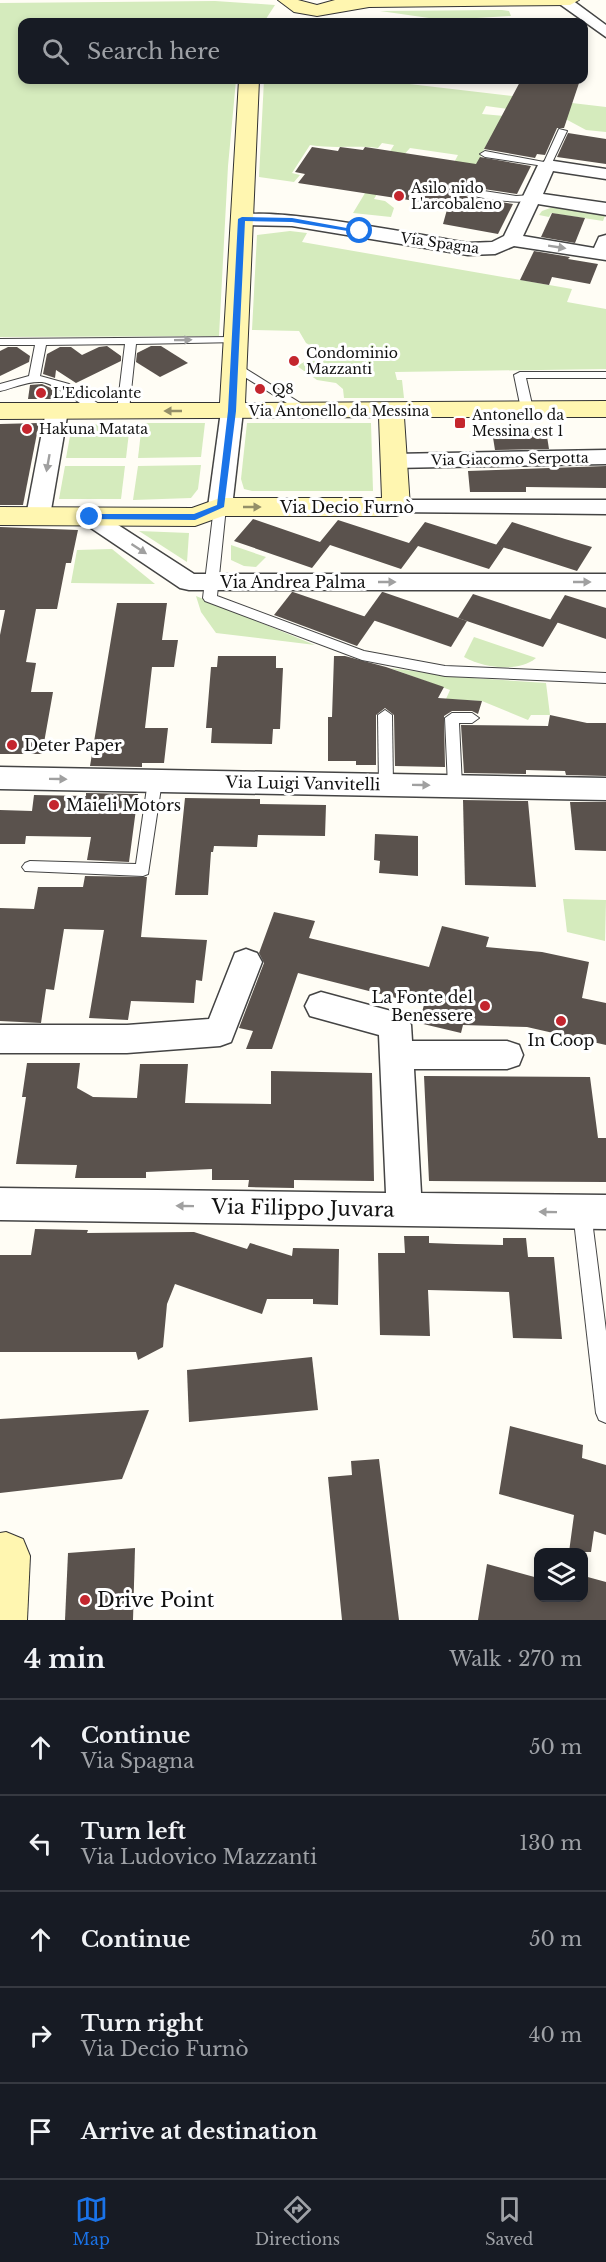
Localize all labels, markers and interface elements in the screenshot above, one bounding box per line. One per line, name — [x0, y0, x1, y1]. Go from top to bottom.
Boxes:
search box — [18, 18, 588, 84]
icon: search — [39, 35, 72, 68]
text: Search here — [87, 38, 220, 65]
place label: Asilo nido L'arcobaleno — [410, 179, 502, 213]
marker: Asilo nido L'arcobaleno — [392, 189, 406, 203]
route start — [346, 217, 372, 243]
street label: Via Spagna — [399, 228, 481, 257]
one-way arrow — [547, 243, 566, 252]
one-way arrow — [173, 335, 192, 345]
place label: Condominio Mazzanti — [306, 344, 398, 378]
marker: Condominio Mazzanti — [287, 354, 301, 368]
place label: Q8 — [272, 380, 294, 398]
marker: Q8 — [253, 382, 267, 396]
place label: L'Edicolante — [53, 384, 141, 402]
marker: L'Edicolante — [34, 386, 48, 400]
street label: Via Antonello da Messina — [248, 402, 429, 420]
one-way arrow — [164, 406, 183, 416]
place label: Antonello da Messina est 1 — [471, 406, 564, 440]
marker: Antonello da Messina est 1 — [453, 416, 467, 430]
place label: Hakuna Matata — [39, 420, 148, 438]
marker: Hakuna Matata — [20, 422, 34, 436]
street label: Via Giacomo Serpotta — [430, 449, 589, 469]
one-way arrow — [43, 454, 52, 473]
street label: Via Decio Furnò — [279, 497, 414, 517]
one-way arrow — [242, 502, 261, 512]
route end — [76, 503, 102, 529]
one-way arrow — [131, 543, 147, 554]
street label: Via Andrea Palma — [219, 572, 366, 592]
one-way arrow — [378, 577, 397, 587]
one-way arrow — [573, 577, 592, 587]
place label: Deter Paper — [24, 735, 122, 755]
marker: Deter Paper — [5, 738, 19, 752]
street label: Via Luigi Vanvitelli — [224, 772, 381, 794]
one-way arrow — [49, 774, 68, 784]
one-way arrow — [412, 781, 431, 790]
place label: Maieli Motors — [66, 795, 181, 815]
marker: Maieli Motors — [47, 798, 61, 812]
place label: La Fonte del Benessere — [372, 987, 473, 1025]
marker: La Fonte del Benessere — [478, 999, 492, 1013]
marker: In Coop — [554, 1014, 568, 1028]
place label: In Coop — [528, 1030, 595, 1050]
street label: Via Filippo Juvara — [210, 1194, 396, 1222]
one-way arrow — [175, 1201, 194, 1211]
one-way arrow — [538, 1207, 557, 1216]
map controls — [534, 1548, 588, 1602]
button: layers — [534, 1548, 588, 1602]
place label: Drive Point — [97, 1588, 215, 1612]
marker: Drive Point — [78, 1593, 92, 1607]
text: 4 min — [24, 1643, 105, 1675]
text: Walk · 270 m — [450, 1647, 582, 1671]
text: Continue — [81, 1722, 190, 1749]
icon: ahead — [24, 1731, 57, 1764]
text: 50 m — [529, 1735, 582, 1759]
text: Via Spagna — [81, 1749, 194, 1773]
text: Turn left — [81, 1818, 186, 1845]
icon: left — [24, 1827, 57, 1860]
text: 130 m — [519, 1831, 582, 1855]
text: Via Ludovico Mazzanti — [81, 1845, 317, 1869]
icon: ahead — [24, 1923, 57, 1956]
text: Continue — [81, 1926, 190, 1953]
text: 50 m — [529, 1927, 582, 1951]
text: Turn right — [81, 2010, 203, 2037]
icon: right — [24, 2019, 57, 2052]
text: 40 m — [529, 2023, 582, 2047]
text: Via Decio Furnò — [81, 2037, 249, 2061]
icon: arrive — [24, 2115, 57, 2148]
text: Arrive at destination — [81, 2118, 318, 2145]
tab: Map — [73, 2193, 110, 2249]
tab: Directions — [255, 2193, 340, 2249]
tab: Saved — [485, 2193, 533, 2249]

